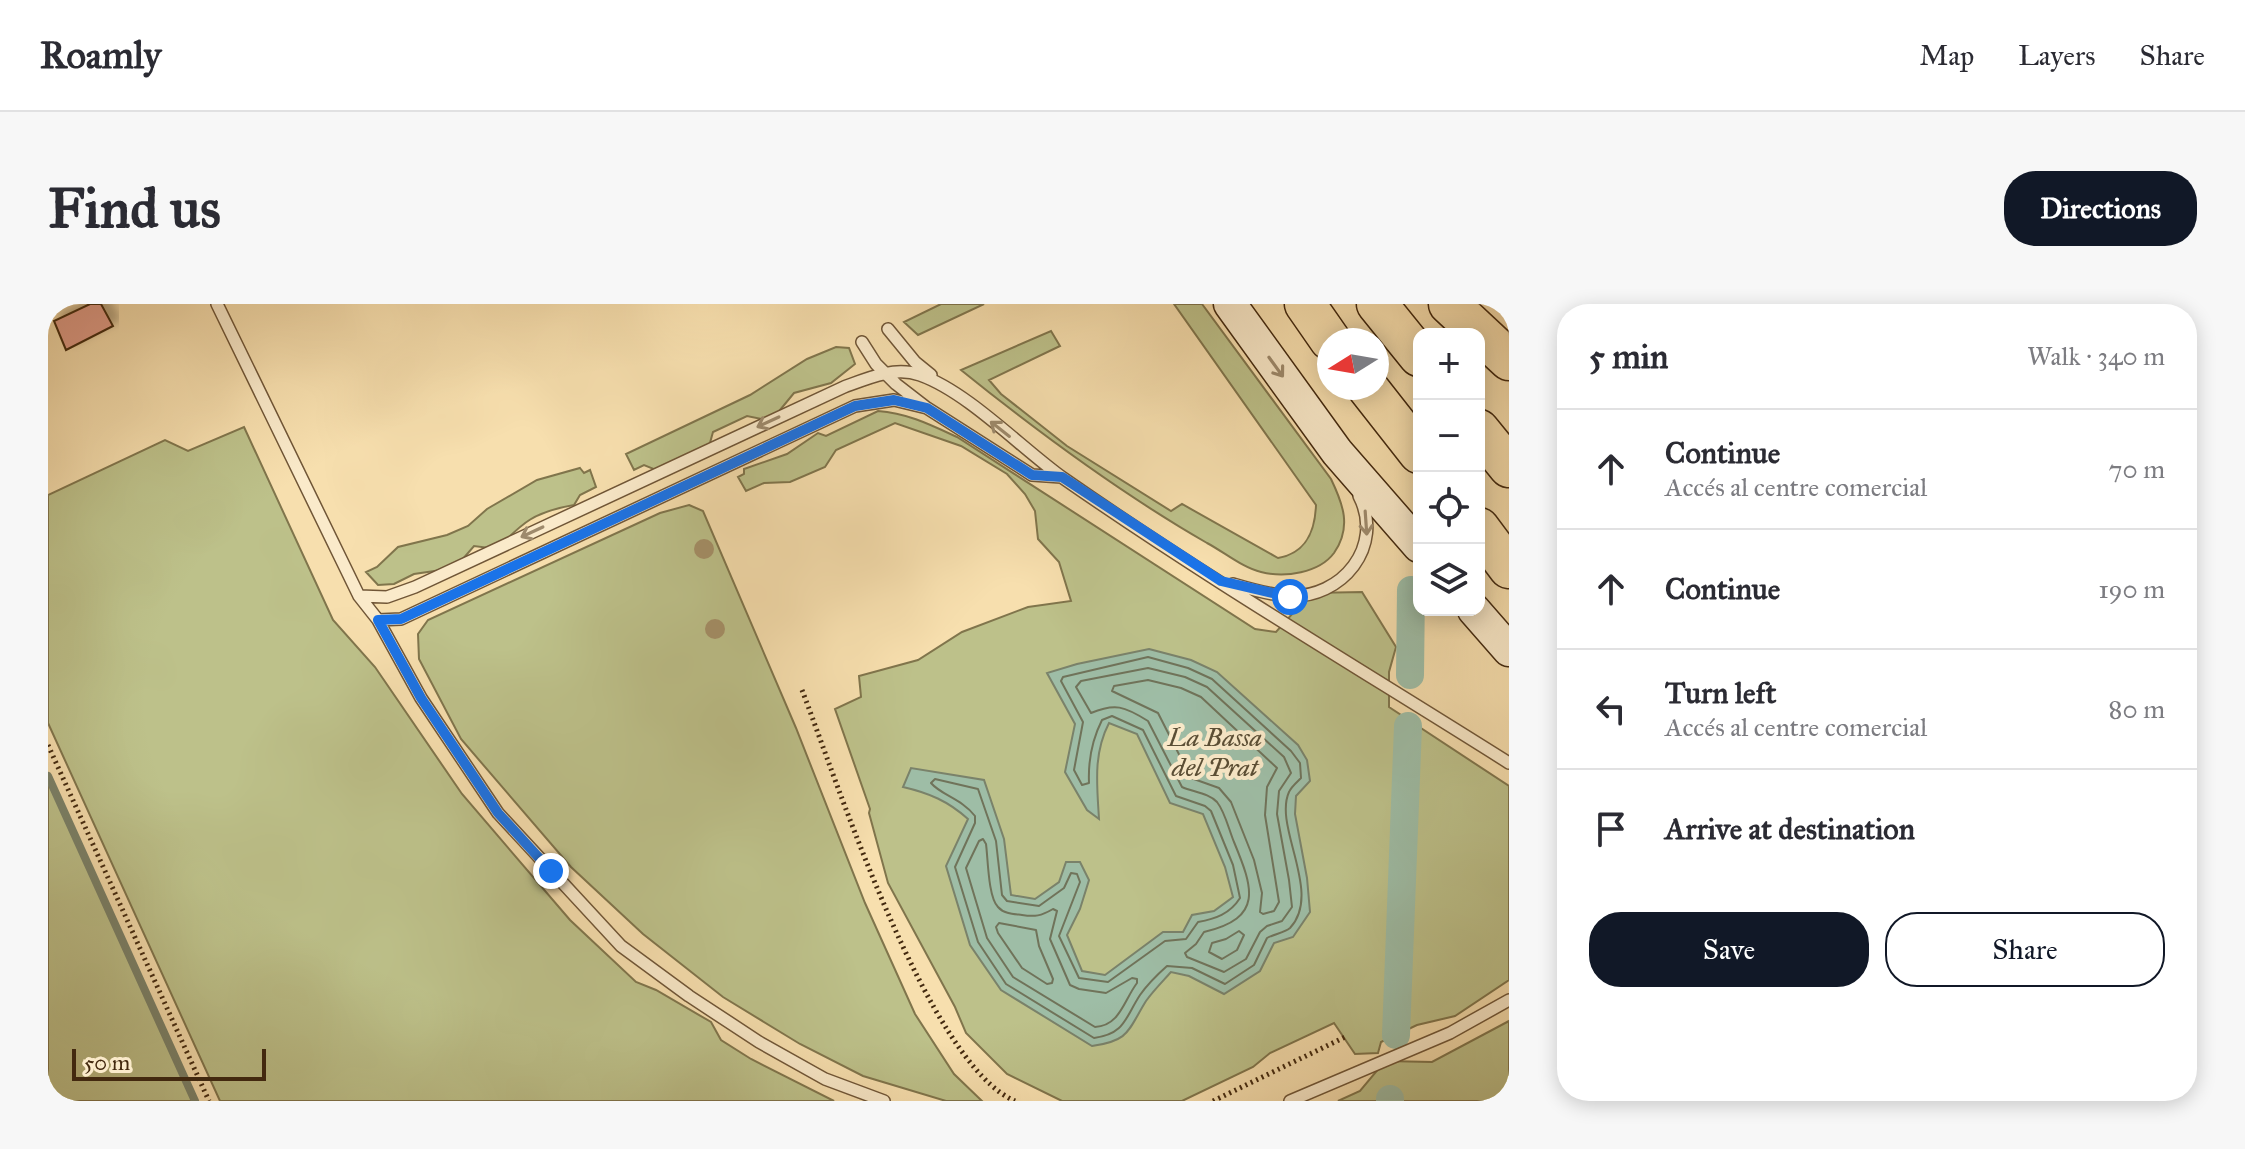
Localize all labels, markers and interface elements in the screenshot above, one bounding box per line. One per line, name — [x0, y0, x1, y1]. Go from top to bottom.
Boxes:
text: Roamly — [40, 32, 161, 78]
text: Map — [1919, 38, 1974, 73]
text: Layers — [2018, 38, 2096, 73]
text: Share — [2140, 38, 2205, 73]
button: Directions — [2004, 171, 2197, 246]
text: Find us — [48, 174, 221, 242]
north arrow — [1317, 328, 1389, 400]
map controls — [1413, 328, 1485, 616]
button: + — [1413, 328, 1485, 400]
text: 5 min — [1589, 336, 1668, 377]
text: Walk · 340 m — [2027, 340, 2165, 372]
one-way arrow — [1267, 356, 1284, 378]
button: − — [1413, 400, 1485, 472]
one-way arrow — [756, 415, 780, 430]
one-way arrow — [990, 420, 1011, 437]
text: Continue — [1665, 435, 1780, 471]
icon: ahead — [1589, 447, 1633, 491]
text: 70 m — [2109, 453, 2165, 485]
text: Accés al centre comercial — [1665, 471, 1927, 503]
button: locate — [1413, 472, 1485, 544]
one-way arrow — [1359, 510, 1374, 536]
one-way arrow — [520, 525, 544, 540]
button: layers — [1413, 544, 1485, 616]
icon: ahead — [1589, 567, 1633, 611]
text: Continue — [1665, 571, 1780, 607]
text: 190 m — [2098, 573, 2165, 605]
route start — [1272, 579, 1308, 615]
text: Turn left — [1665, 675, 1776, 711]
icon: left — [1589, 687, 1633, 731]
text: 80 m — [2109, 693, 2165, 725]
text: Accés al centre comercial — [1665, 711, 1927, 743]
water label: La Bassa del Prat — [1167, 721, 1262, 783]
icon: arrive — [1589, 807, 1633, 851]
text: Arrive at destination — [1665, 811, 1915, 847]
route end — [533, 853, 569, 889]
button: Save — [1589, 912, 1869, 987]
button: Share — [1885, 912, 2165, 987]
scale bar — [72, 1045, 266, 1081]
text: 50 m — [84, 1049, 130, 1076]

